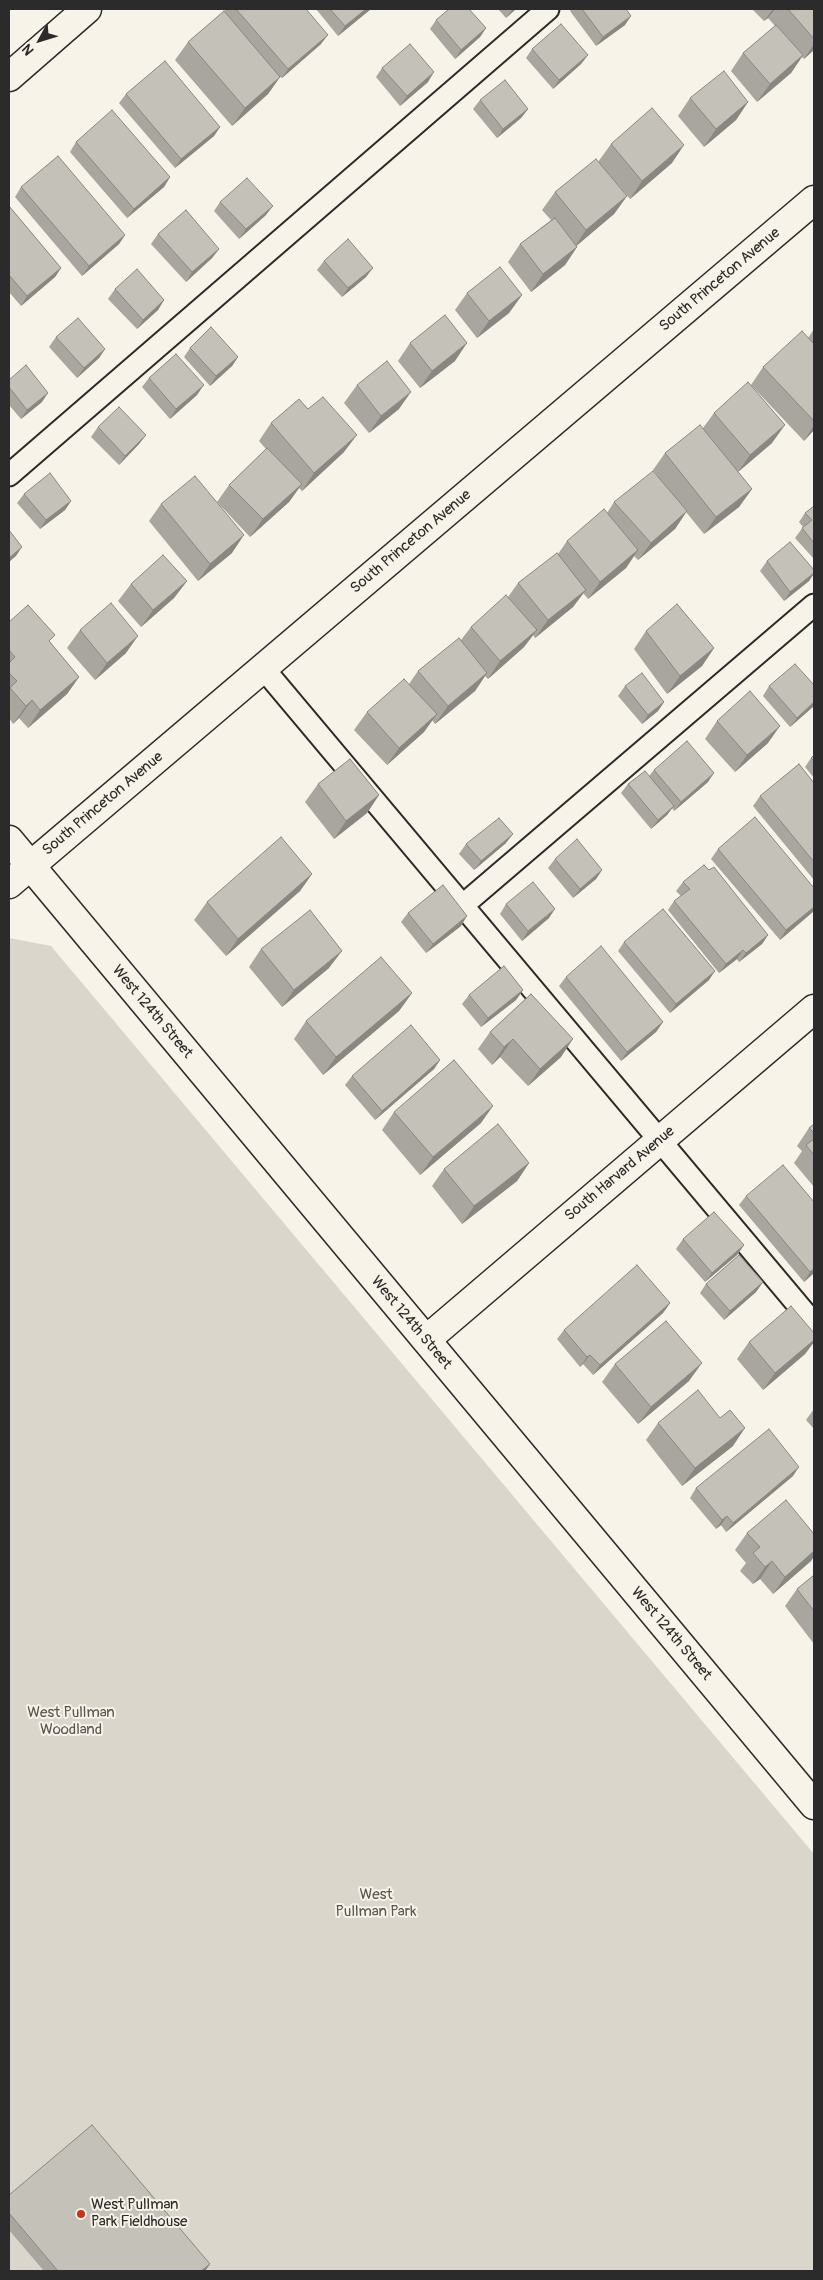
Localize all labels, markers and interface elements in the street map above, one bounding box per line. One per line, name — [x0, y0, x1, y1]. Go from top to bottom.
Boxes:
north arrow — [15, 15, 65, 65]
text: N — [18, 41, 38, 59]
street label: South Princeton Avenue — [656, 224, 784, 336]
street label: South Princeton Avenue — [347, 486, 475, 598]
street label: South Princeton Avenue — [39, 748, 167, 860]
street label: West 124th Street — [108, 962, 196, 1062]
street label: South Harvard Avenue — [561, 1123, 679, 1225]
street label: West 124th Street — [367, 1273, 455, 1373]
street label: West 124th Street — [627, 1584, 715, 1684]
park label: West Pullman Woodland — [27, 1704, 115, 1739]
park label: West Pullman Park — [336, 1886, 416, 1921]
place label: West Pullman Park Fieldhouse — [91, 2196, 187, 2231]
marker: West Pullman Park Fieldhouse — [75, 2208, 87, 2220]

